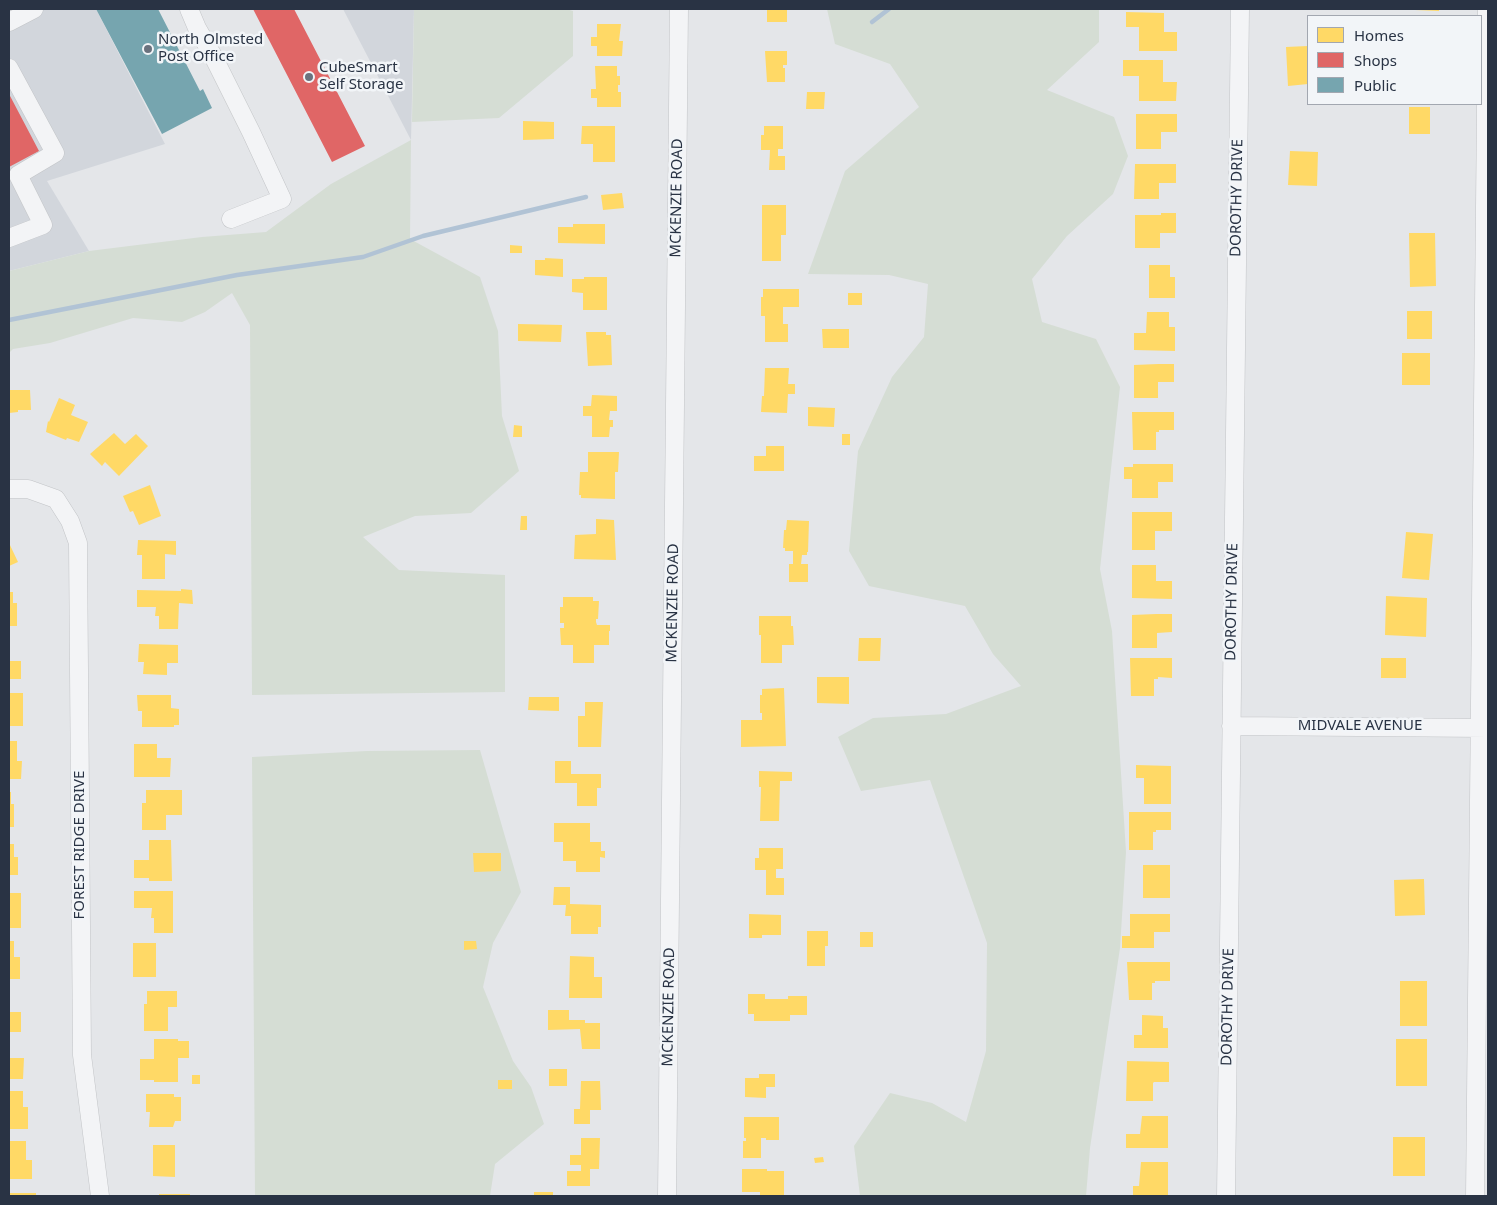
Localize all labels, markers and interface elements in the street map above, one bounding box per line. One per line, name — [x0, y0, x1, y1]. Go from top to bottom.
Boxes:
legend — [1307, 15, 1482, 105]
text: Homes — [1354, 25, 1404, 45]
place label: North Olmsted Post Office — [158, 31, 263, 66]
marker: North Olmsted Post Office — [142, 43, 154, 55]
text: Shops — [1354, 50, 1397, 70]
place label: CubeSmart Self Storage — [319, 59, 403, 94]
marker: CubeSmart Self Storage — [303, 71, 315, 83]
text: Public — [1354, 75, 1397, 95]
street label: MCKENZIE ROAD — [667, 138, 687, 258]
street label: DOROTHY DRIVE — [1227, 139, 1247, 257]
street label: MCKENZIE ROAD — [663, 543, 683, 663]
street label: DOROTHY DRIVE — [1222, 543, 1242, 661]
street label: MIDVALE AVENUE — [1298, 717, 1422, 735]
street label: FOREST RIDGE DRIVE — [71, 771, 89, 919]
street label: MCKENZIE ROAD — [659, 947, 679, 1067]
street label: DOROTHY DRIVE — [1218, 948, 1238, 1066]

